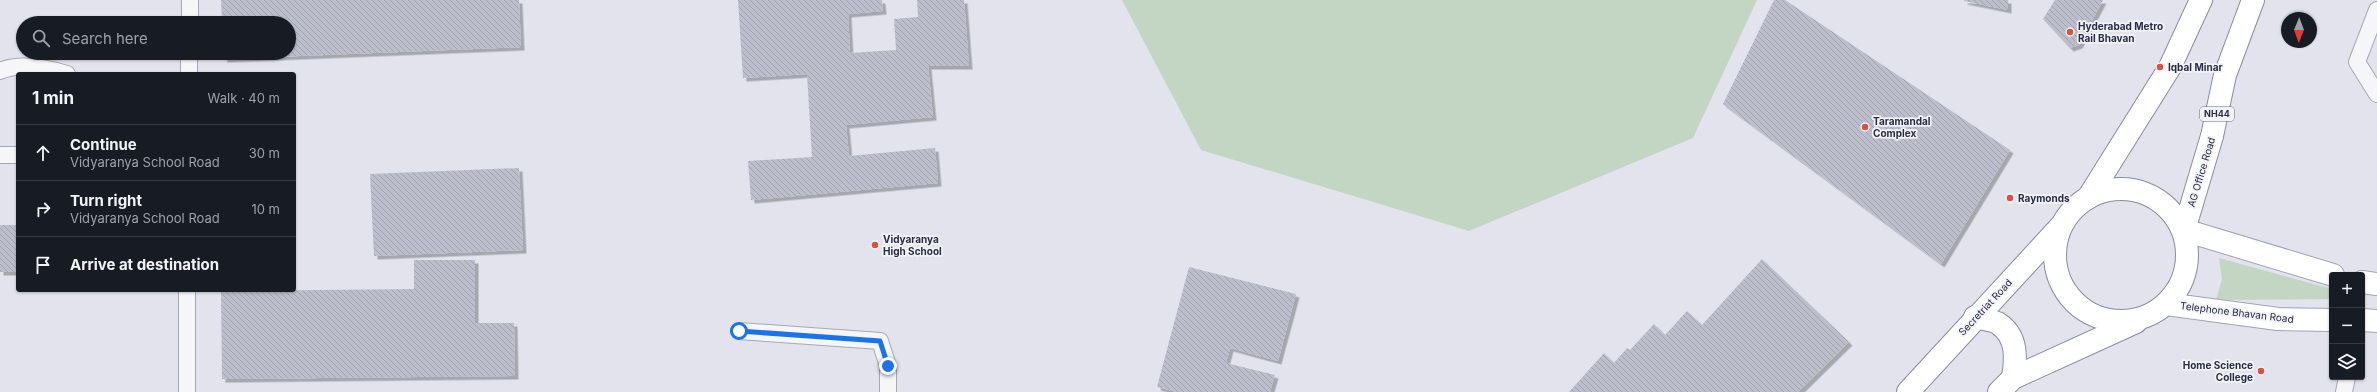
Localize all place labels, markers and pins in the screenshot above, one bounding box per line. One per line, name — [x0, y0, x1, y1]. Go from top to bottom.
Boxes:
place label: Hyderabad Metro Rail Bhavan — [2078, 20, 2163, 44]
marker: Hyderabad Metro Rail Bhavan — [2065, 27, 2075, 37]
place label: Iqbal Minar — [2168, 61, 2223, 73]
marker: Iqbal Minar — [2155, 62, 2165, 72]
place label: Taramandal Complex — [1873, 115, 1931, 139]
marker: Taramandal Complex — [1860, 122, 1870, 132]
place label: Raymonds — [2018, 192, 2070, 205]
marker: Raymonds — [2005, 193, 2015, 203]
place label: Vidyaranya High School — [883, 233, 942, 258]
marker: Vidyaranya High School — [870, 240, 880, 250]
place label: Home Science College — [2183, 359, 2253, 384]
marker: Home Science College — [2256, 366, 2266, 376]

